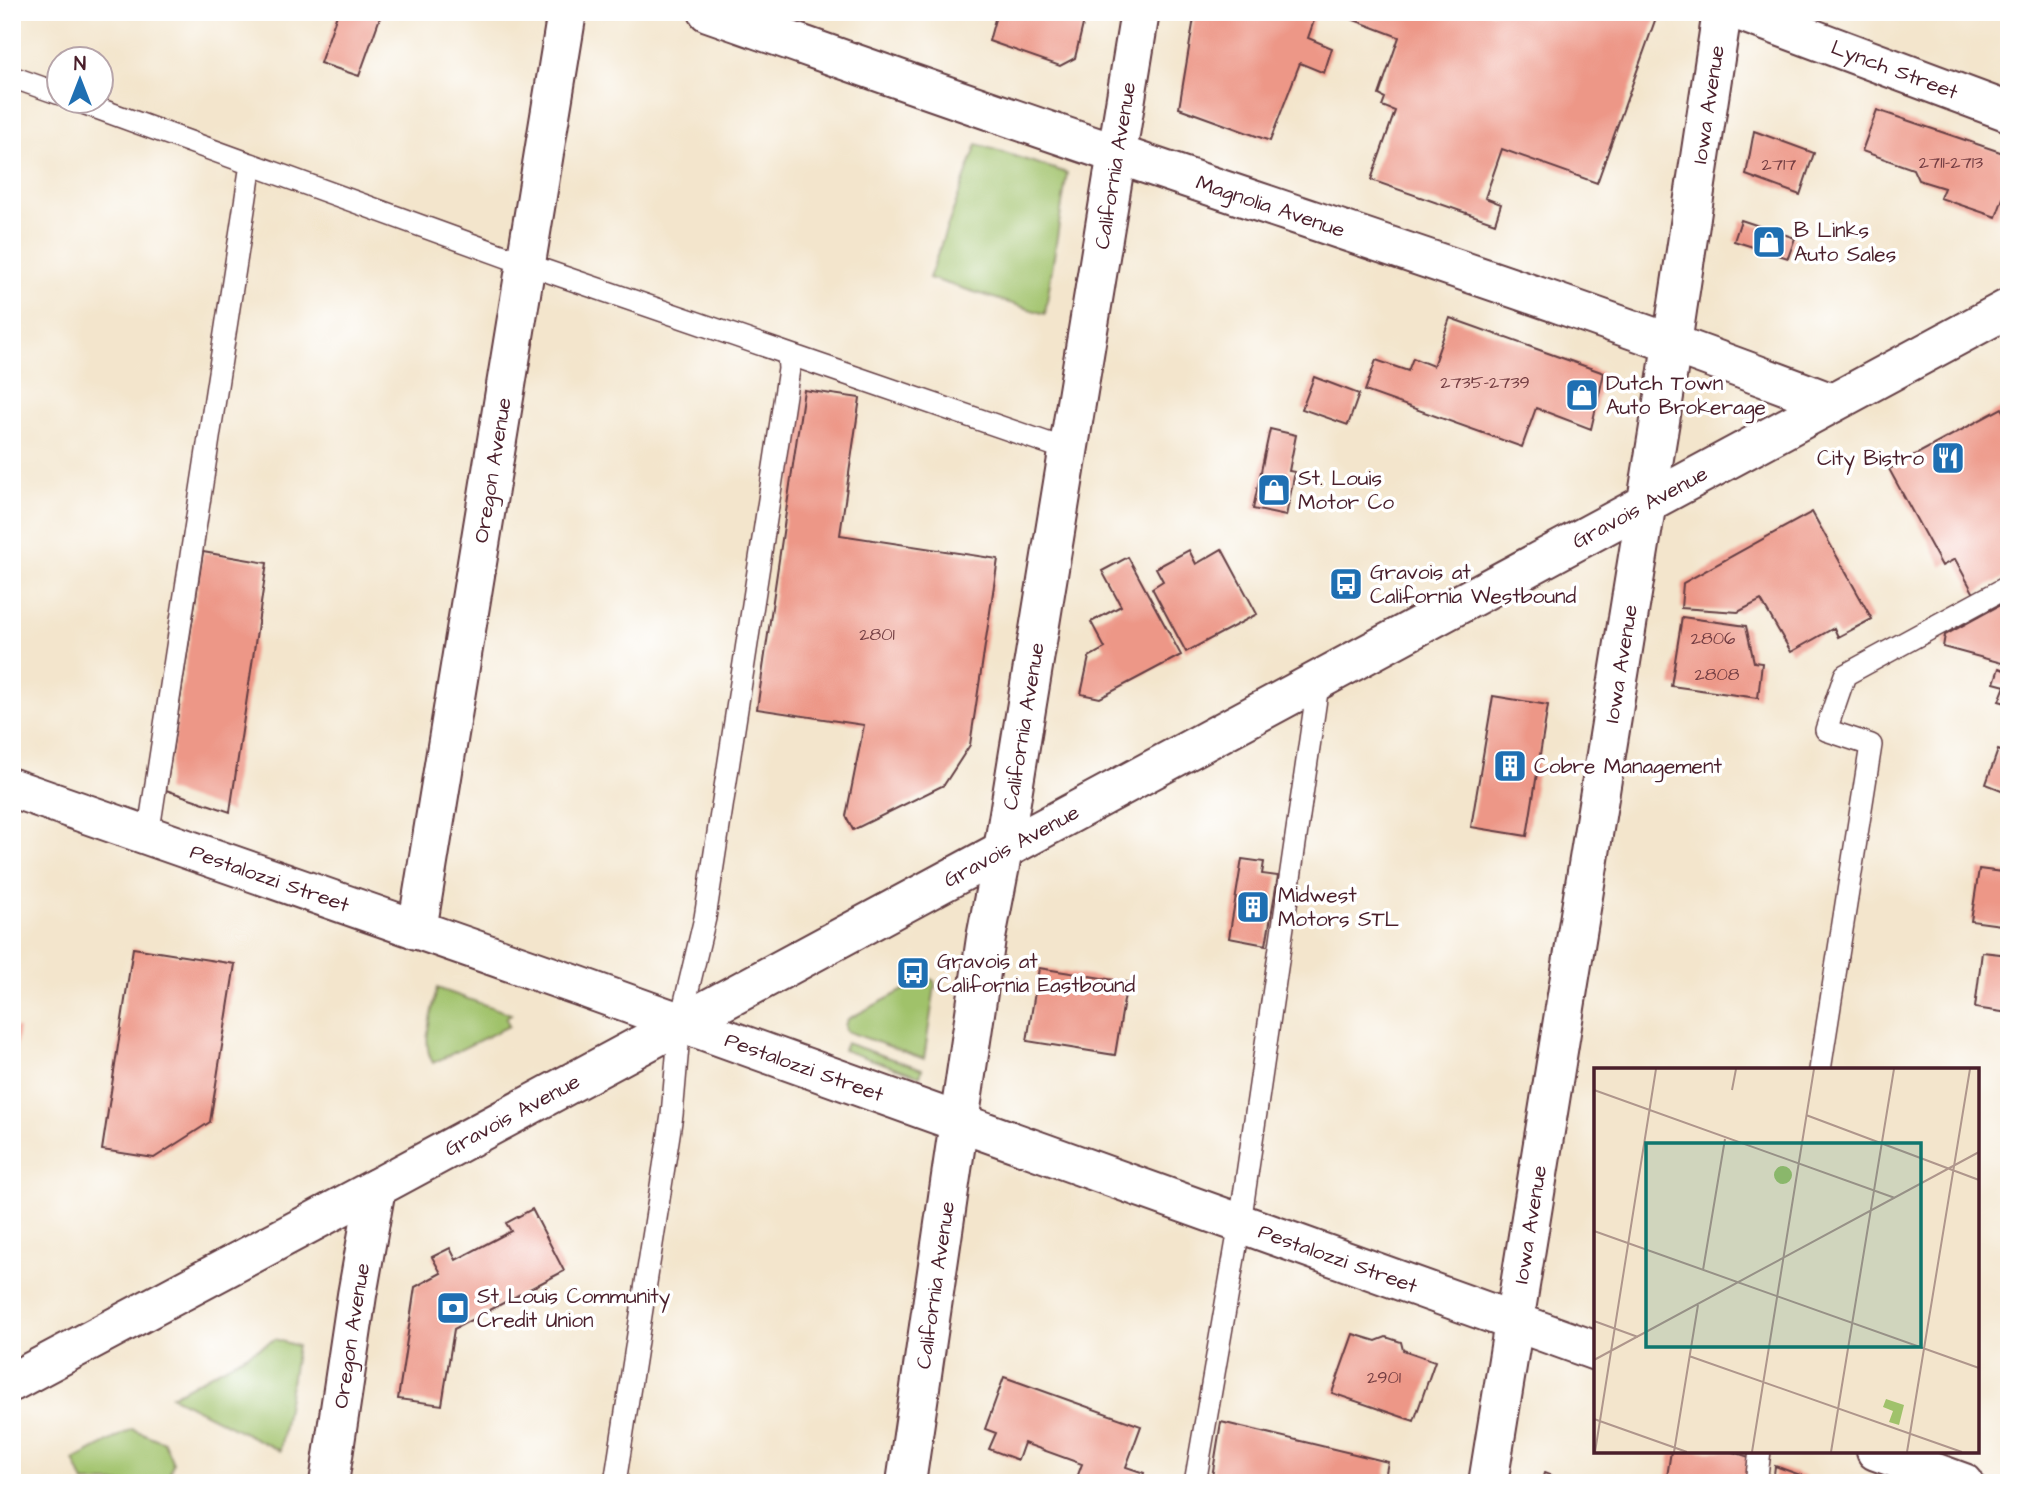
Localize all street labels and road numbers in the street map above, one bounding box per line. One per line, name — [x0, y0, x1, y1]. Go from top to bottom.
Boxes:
street label: Lynch Street — [1827, 33, 1963, 107]
street label: Iowa Avenue — [1685, 43, 1732, 166]
street label: California Avenue — [1087, 80, 1143, 251]
street label: Magnolia Avenue — [1192, 168, 1349, 245]
street label: Oregon Avenue — [466, 395, 519, 545]
street label: Gravois Avenue — [1567, 459, 1713, 556]
street label: Iowa Avenue — [1597, 603, 1645, 725]
street label: California Avenue — [996, 640, 1052, 812]
street label: Gravois Avenue — [939, 798, 1084, 894]
street label: Pestalozzi Street — [186, 837, 354, 920]
street label: Pestalozzi Street — [721, 1026, 888, 1109]
street label: Gravois Avenue — [439, 1067, 585, 1163]
street label: Iowa Avenue — [1507, 1163, 1554, 1286]
street label: California Avenue — [909, 1199, 962, 1371]
street label: Pestalozzi Street — [1254, 1217, 1422, 1301]
street label: Oregon Avenue — [326, 1261, 377, 1410]

